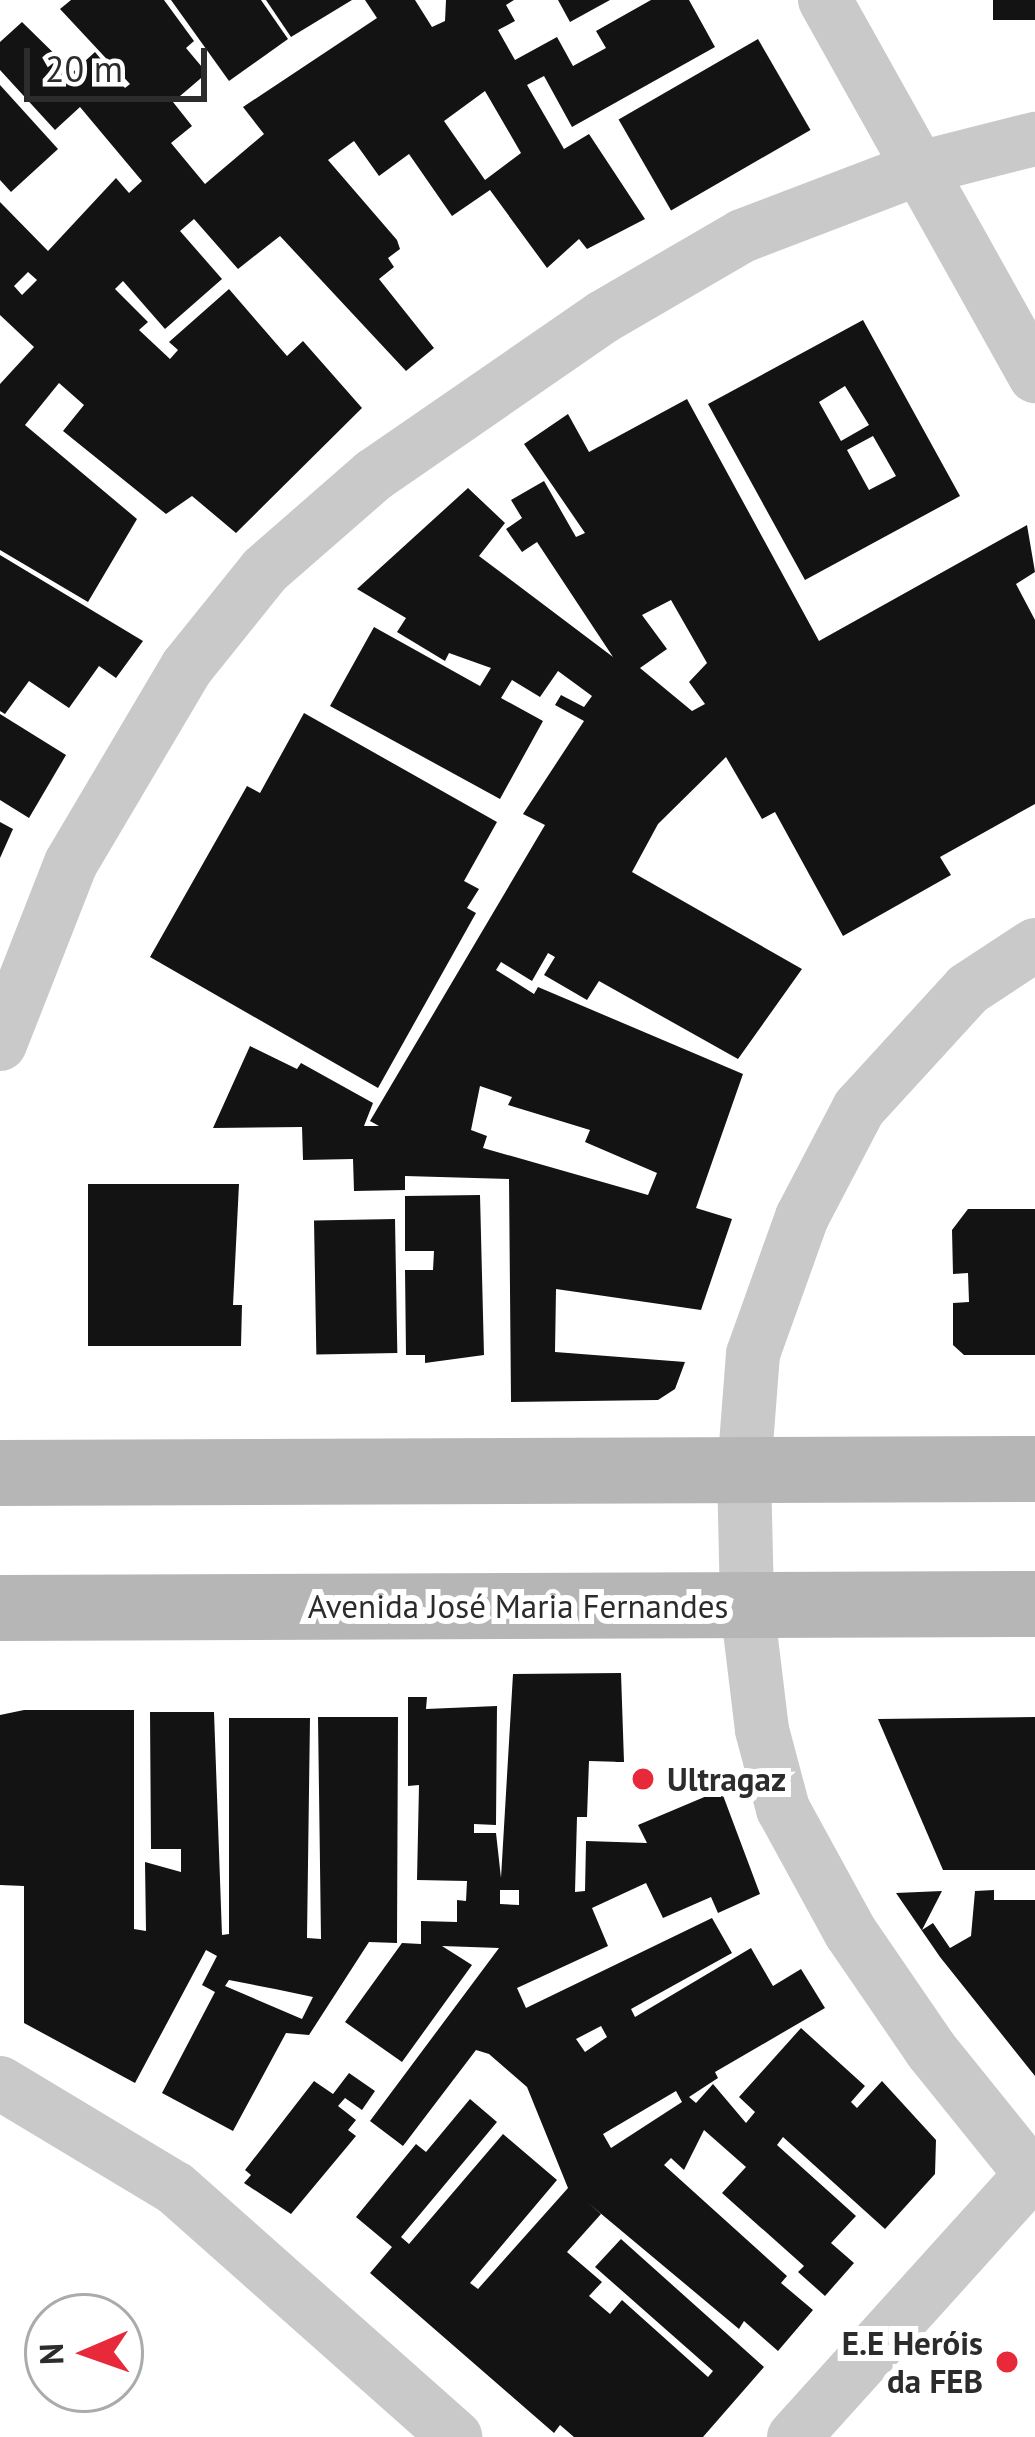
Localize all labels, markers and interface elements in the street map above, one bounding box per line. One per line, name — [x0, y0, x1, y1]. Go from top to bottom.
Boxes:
scale bar — [30, 24, 213, 98]
text: 20 m — [45, 45, 123, 92]
street label: Avenida José Maria Fernandes — [308, 1586, 728, 1626]
place label: Ultragaz — [667, 1759, 786, 1799]
marker: Ultragaz — [630, 1766, 656, 1792]
north arrow — [24, 2293, 144, 2413]
place label: E.E Heróis da FEB — [842, 2323, 983, 2401]
text: N — [29, 2343, 72, 2366]
marker: E.E Heróis da FEB — [994, 2349, 1020, 2375]

